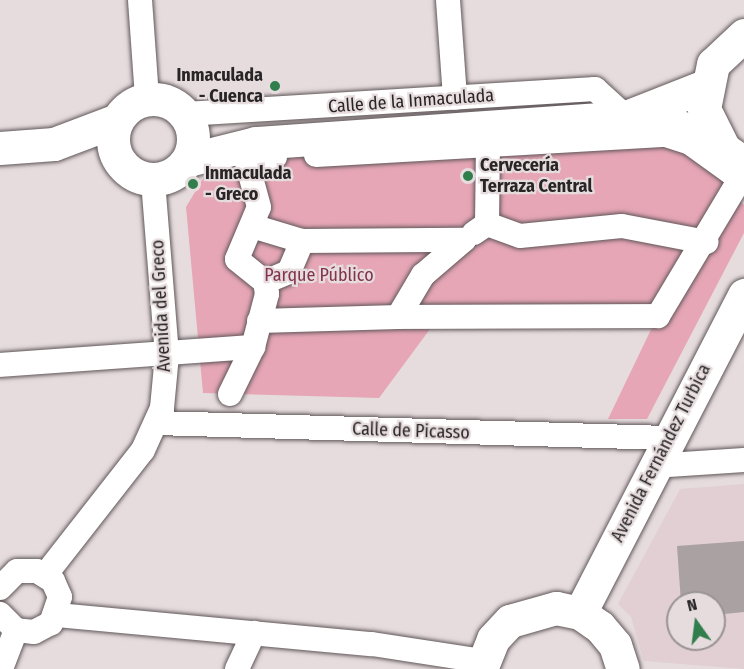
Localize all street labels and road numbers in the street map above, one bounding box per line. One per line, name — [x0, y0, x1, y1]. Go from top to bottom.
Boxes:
street label: Calle de la Inmaculada — [327, 84, 495, 118]
street label: Avenida del Greco — [147, 239, 175, 373]
street label: Avenida Fernández Turbica — [607, 360, 715, 546]
street label: Calle de Picasso — [352, 418, 470, 444]

